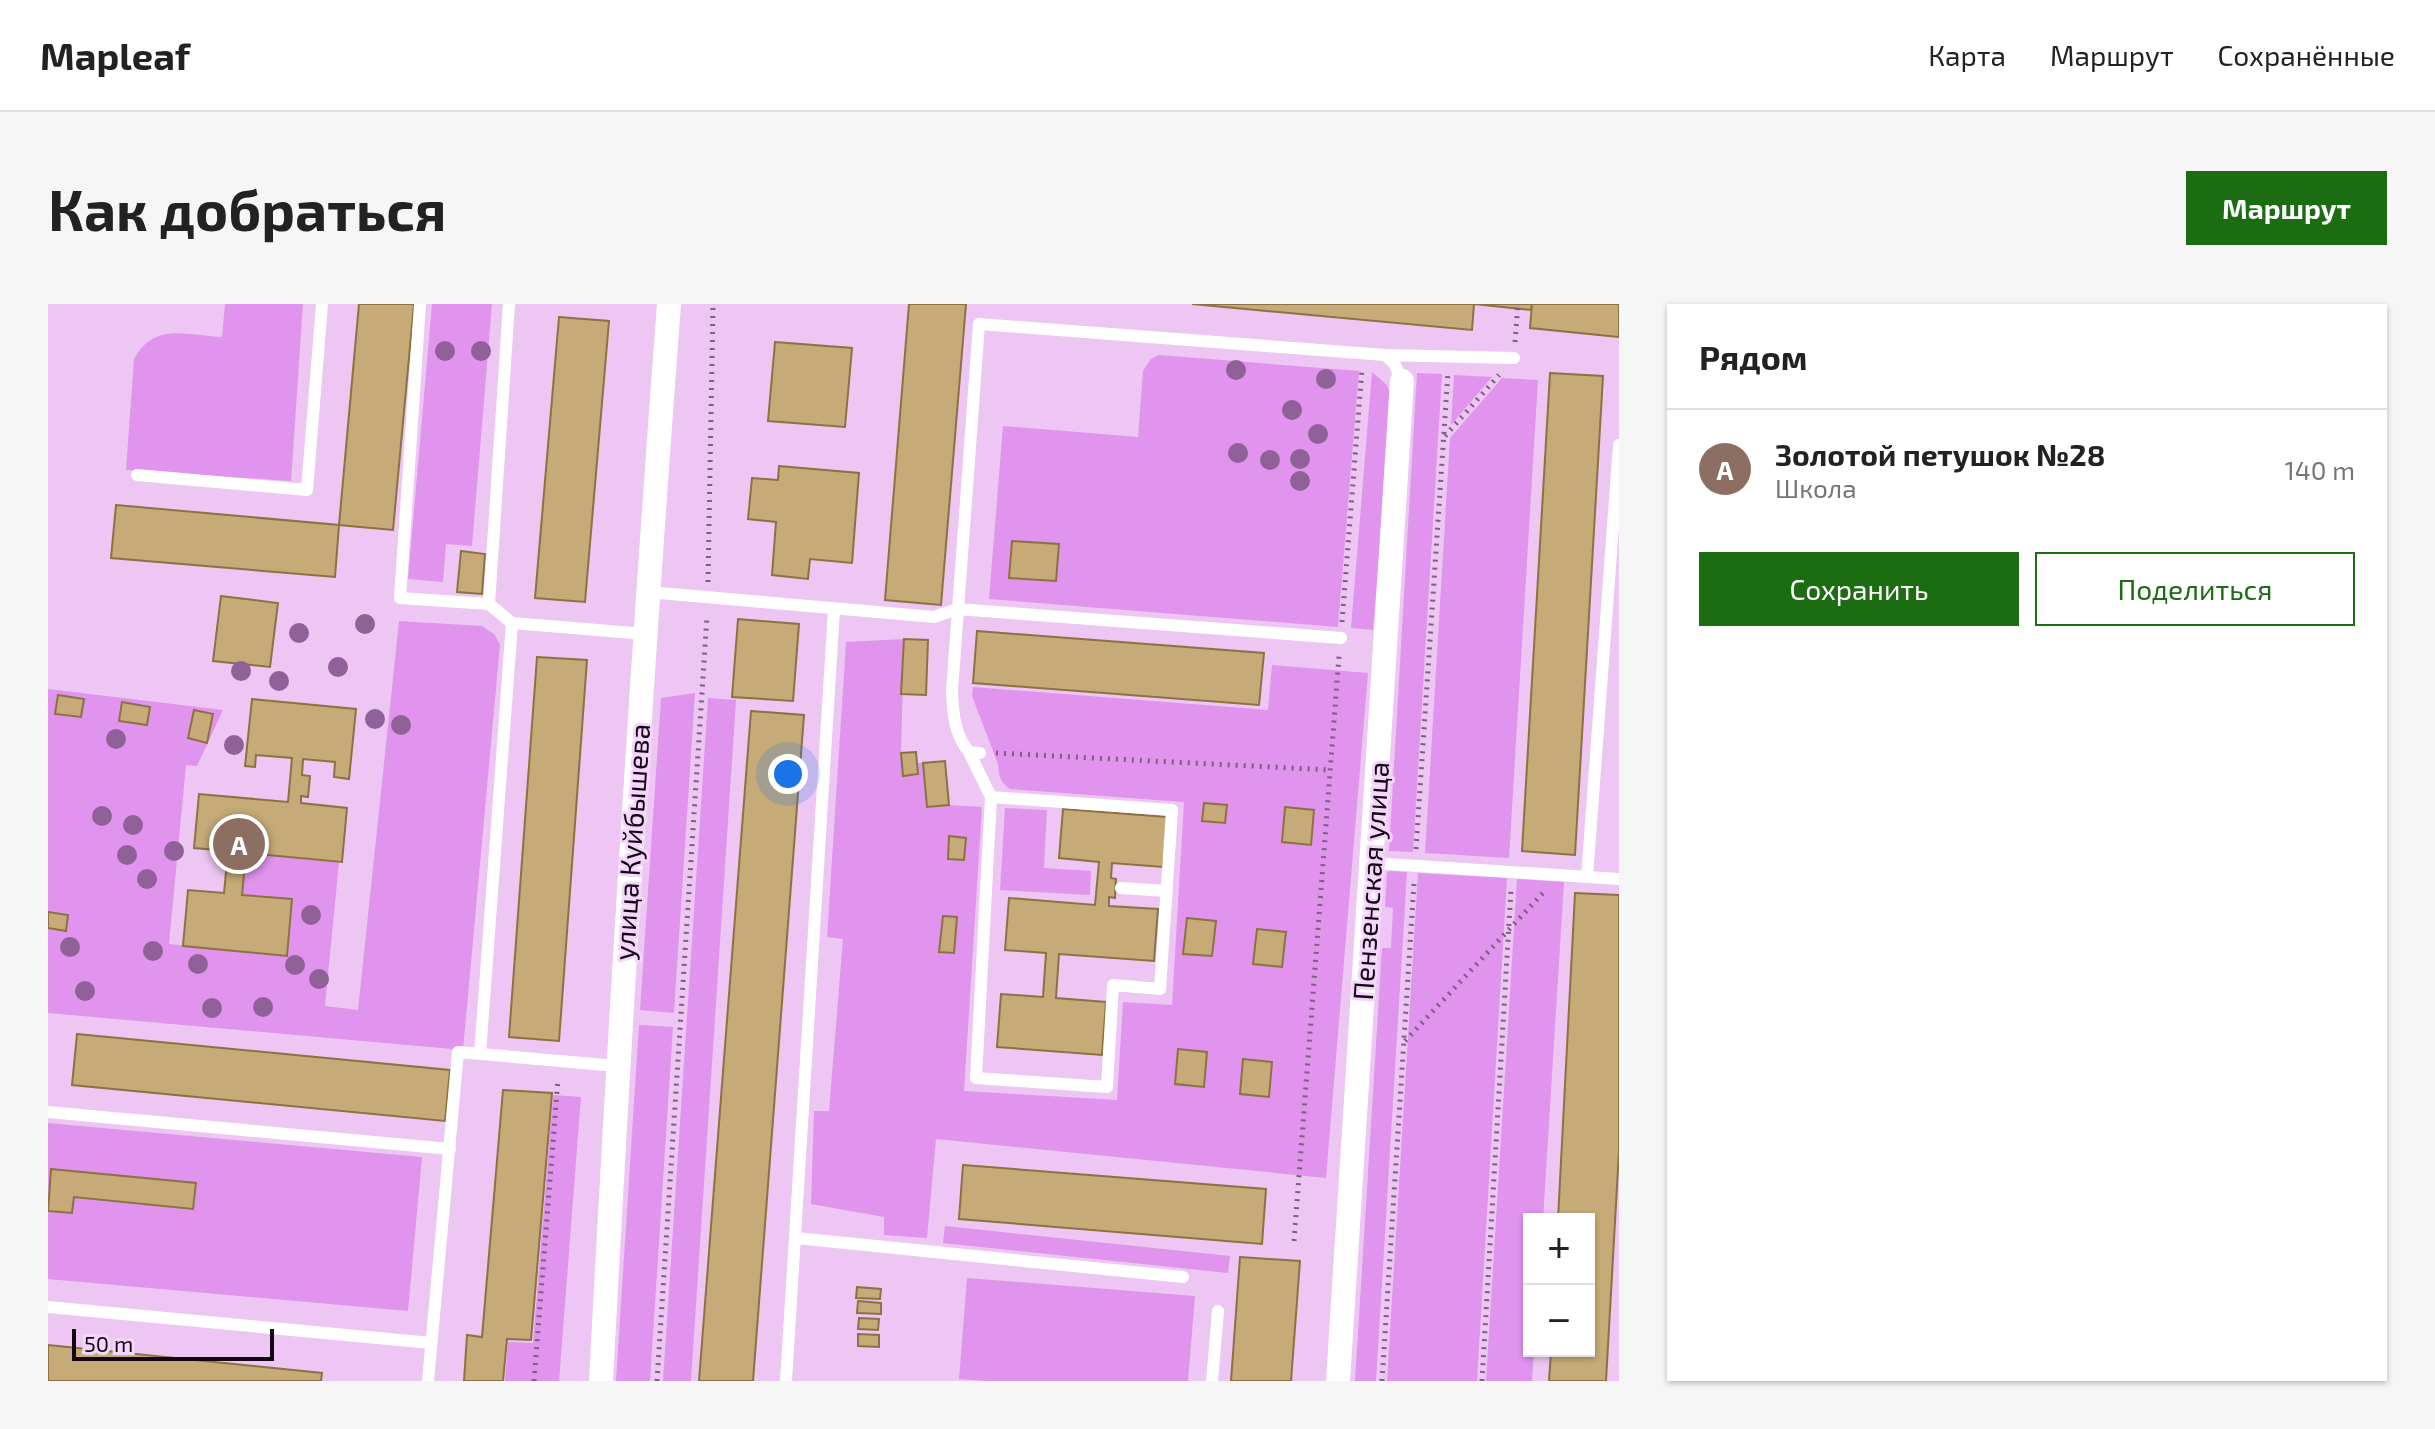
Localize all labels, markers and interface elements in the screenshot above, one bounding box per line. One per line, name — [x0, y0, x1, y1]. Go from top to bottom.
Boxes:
text: Mapleaf — [40, 32, 190, 78]
text: Карта — [1928, 38, 2006, 72]
text: Маршрут — [2050, 38, 2174, 72]
text: Сохранённые — [2218, 38, 2395, 72]
button: Маршрут — [2186, 171, 2387, 245]
text: Как добраться — [48, 175, 446, 242]
text: Рядом — [1699, 336, 1807, 377]
text: Золотой петушок №28 — [1775, 436, 2105, 472]
text: A — [1717, 454, 1733, 485]
text: 140 m — [2284, 454, 2355, 485]
text: Школа — [1775, 472, 1857, 503]
button: Сохранить — [1699, 552, 2019, 626]
button: Поделиться — [2035, 552, 2355, 626]
street label: улица Куйбышева — [606, 722, 656, 961]
your location — [768, 754, 808, 794]
street label: Пензенская улица — [1345, 760, 1395, 1001]
pin: A — [213, 814, 265, 874]
map controls — [1523, 1213, 1595, 1357]
button: + — [1523, 1213, 1595, 1285]
button: − — [1523, 1285, 1595, 1357]
scale bar — [72, 1325, 274, 1361]
text: 50 m — [84, 1330, 133, 1356]

